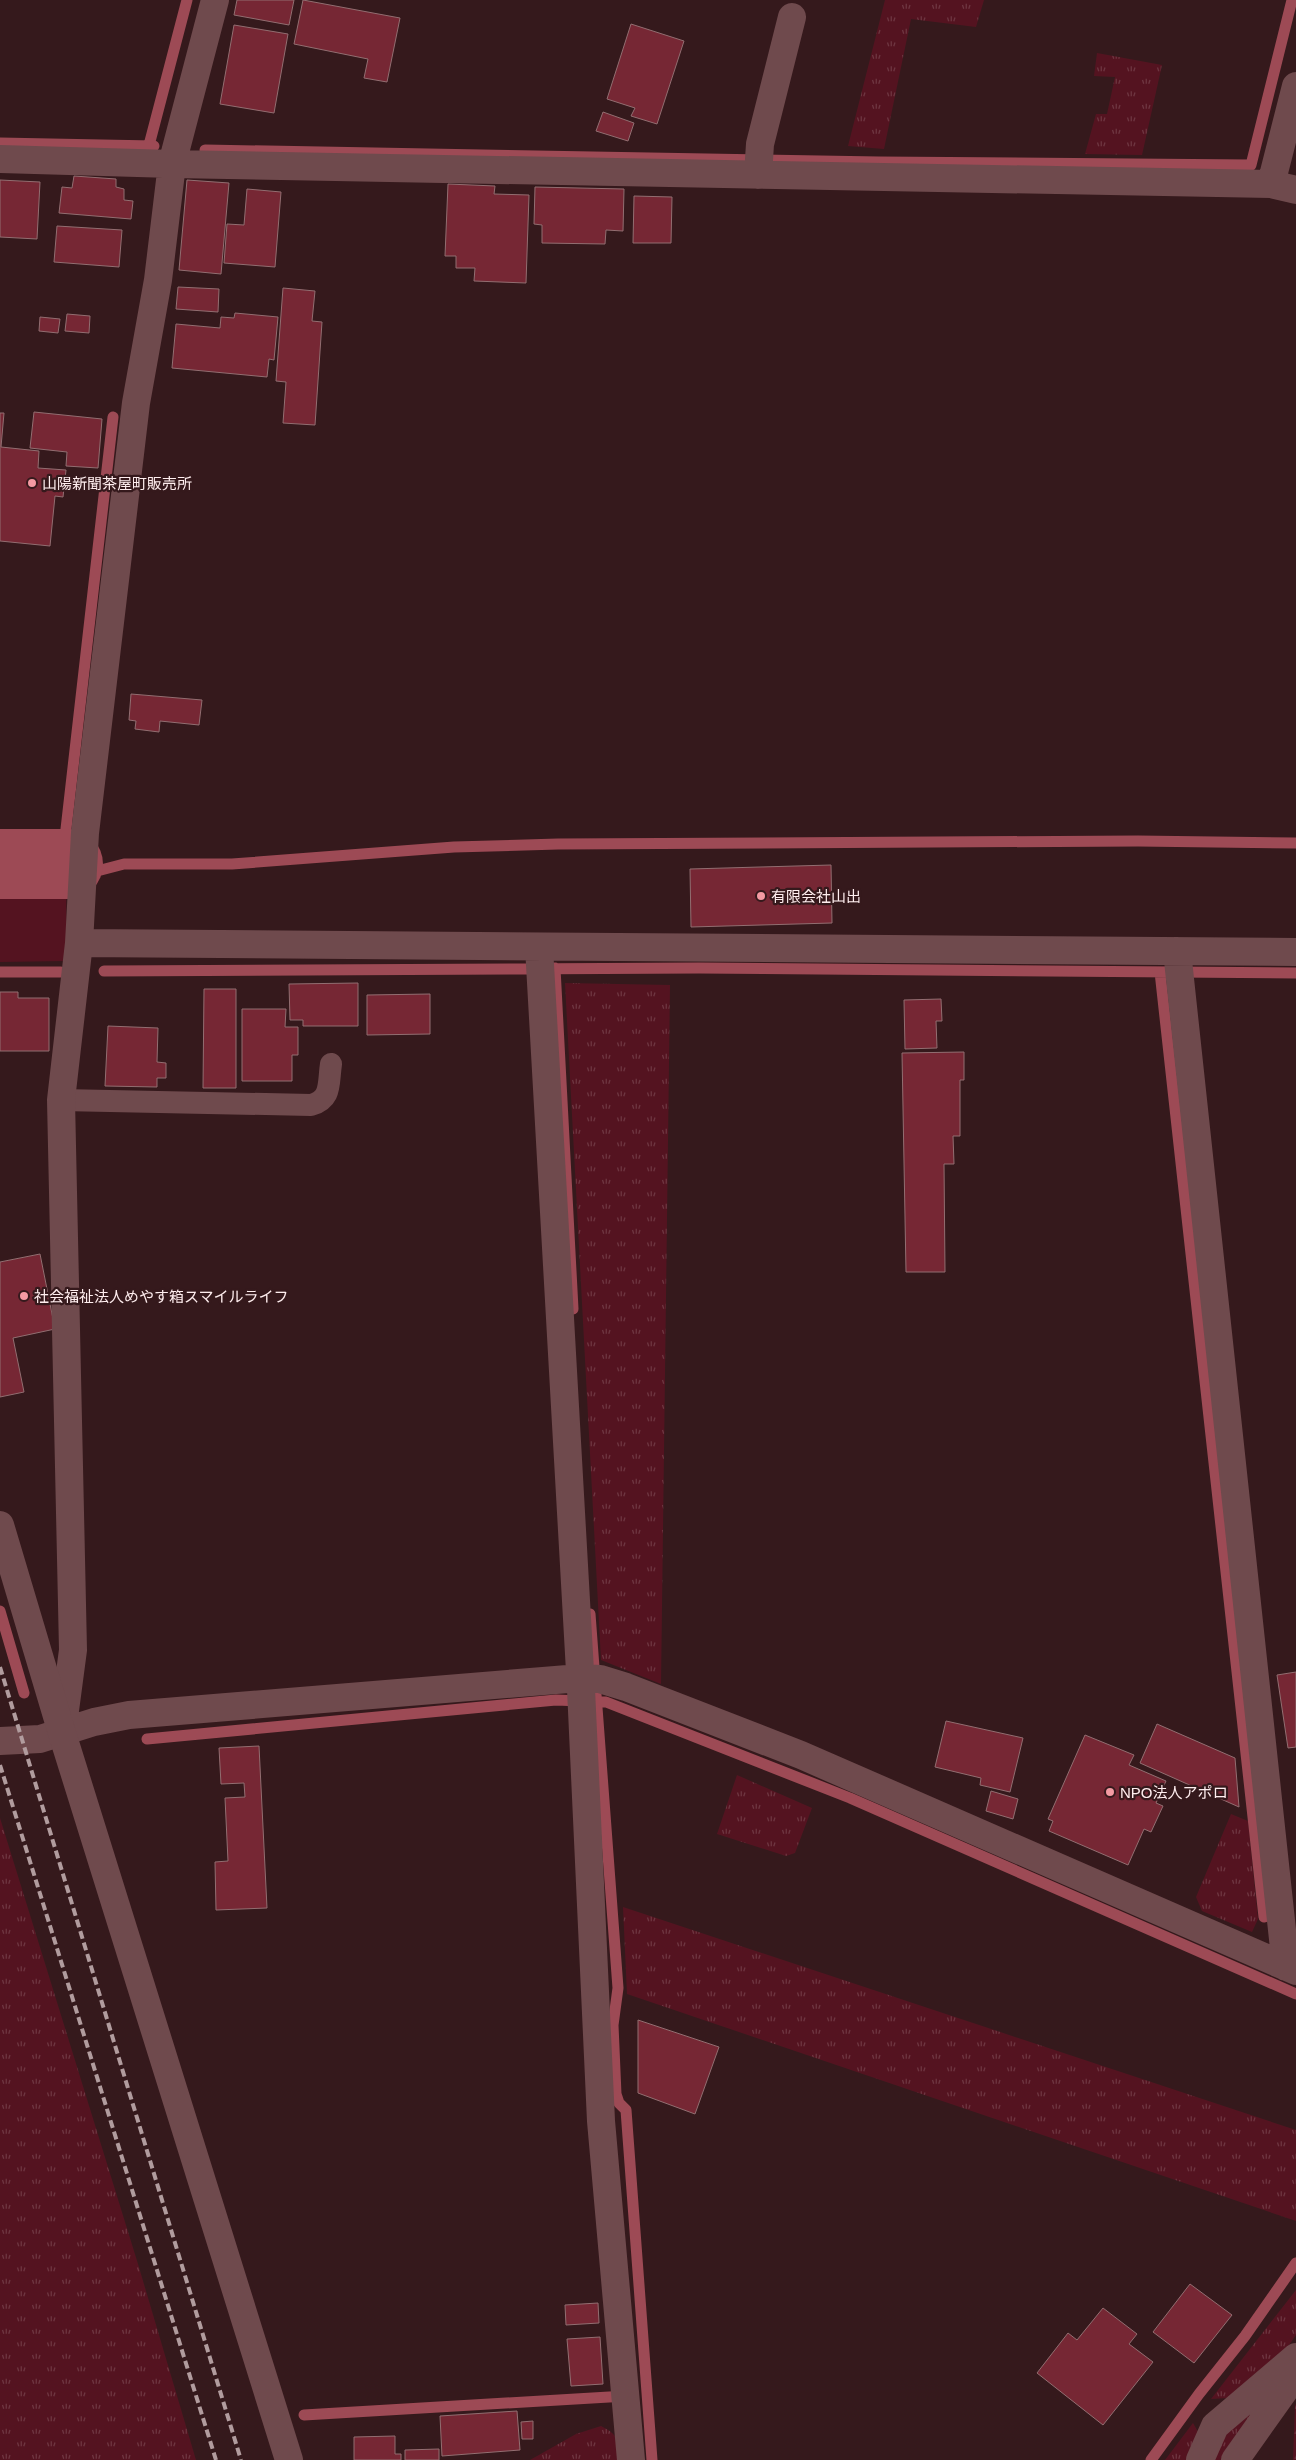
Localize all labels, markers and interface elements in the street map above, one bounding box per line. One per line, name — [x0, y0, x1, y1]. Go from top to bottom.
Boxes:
place label: 山陽新聞茶屋町販売所 — [42, 475, 192, 492]
marker: 山陽新聞茶屋町販売所 — [26, 477, 38, 489]
place label: 有限会社山出 — [771, 888, 861, 905]
marker: 有限会社山出 — [755, 890, 767, 902]
place label: 社会福祉法人めやす箱スマイルライフ — [34, 1288, 289, 1305]
marker: 社会福祉法人めやす箱スマイルライフ — [18, 1290, 30, 1302]
place label: NPO法人アポロ — [1120, 1784, 1228, 1801]
marker: NPO法人アポロ — [1104, 1786, 1116, 1798]

